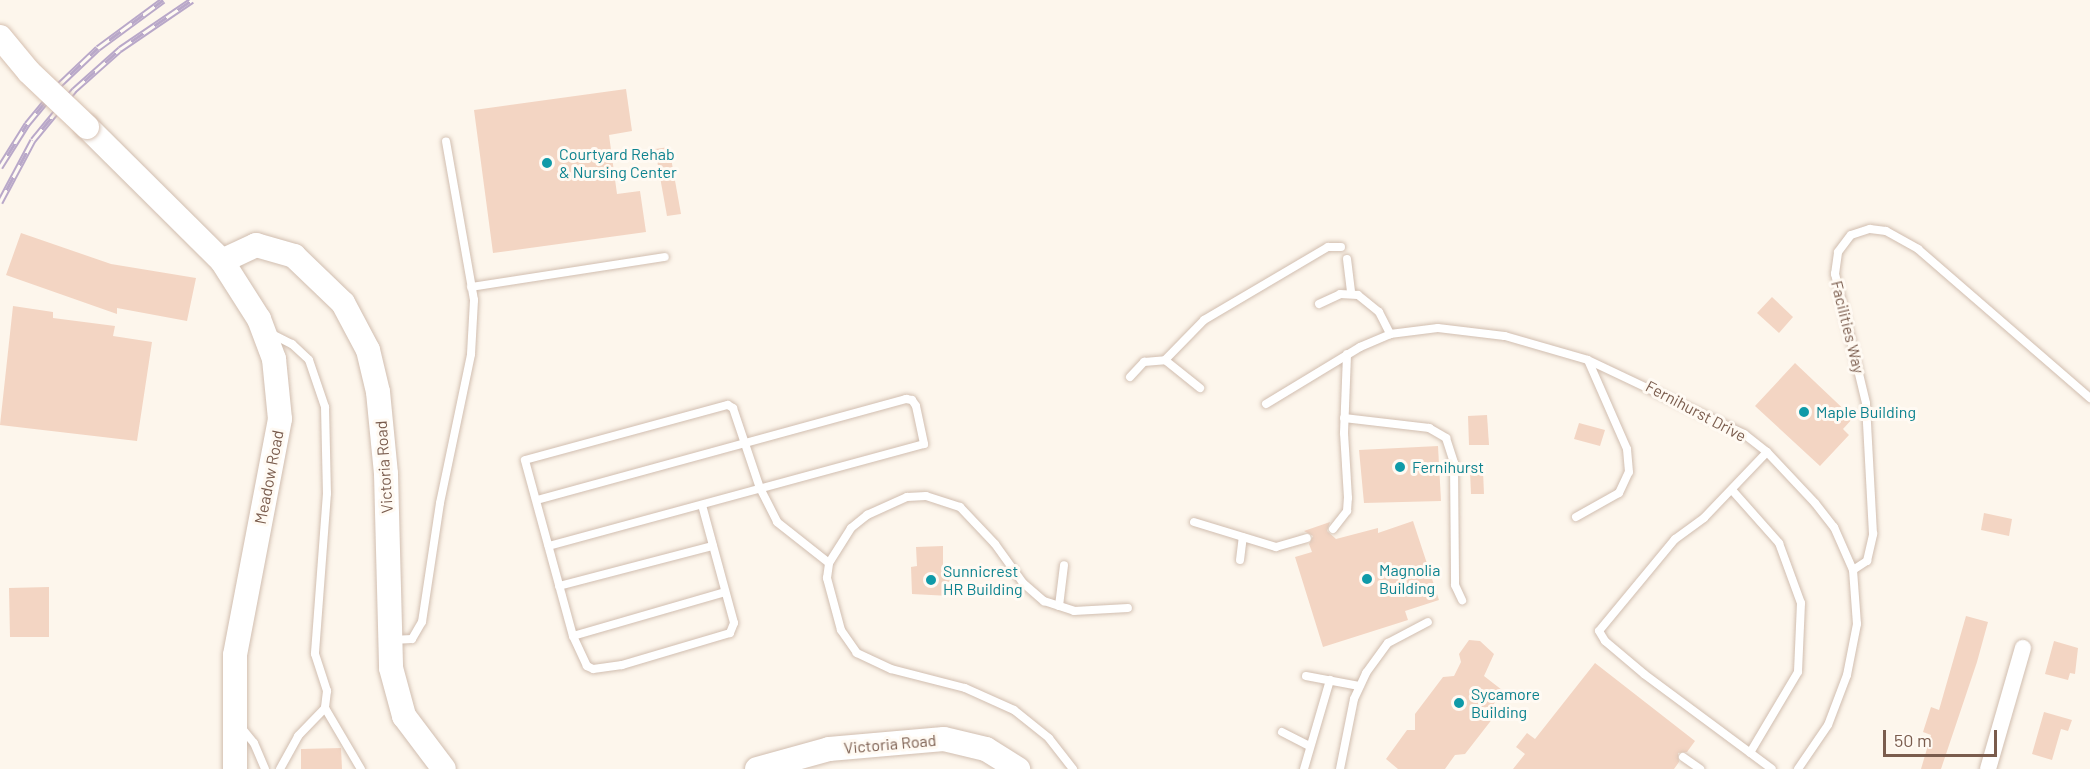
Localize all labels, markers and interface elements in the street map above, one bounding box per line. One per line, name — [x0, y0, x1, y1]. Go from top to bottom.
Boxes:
place label: Courtyard Rehab & Nursing Center — [559, 144, 677, 182]
marker: Courtyard Rehab & Nursing Center — [540, 156, 554, 170]
street label: Facilities Way — [1827, 279, 1869, 375]
street label: Fernihurst Drive — [1643, 377, 1749, 445]
place label: Maple Building — [1816, 402, 1916, 422]
marker: Maple Building — [1797, 405, 1811, 419]
street label: Victoria Road — [371, 420, 397, 514]
street label: Meadow Road — [250, 428, 288, 526]
place label: Fernihurst — [1412, 457, 1484, 477]
marker: Fernihurst — [1393, 460, 1407, 474]
place label: Magnolia Building — [1379, 560, 1440, 598]
place label: Sunnicrest HR Building — [943, 561, 1023, 599]
marker: Magnolia Building — [1360, 572, 1374, 586]
marker: Sunnicrest HR Building — [924, 573, 938, 587]
place label: Sycamore Building — [1471, 684, 1540, 722]
marker: Sycamore Building — [1452, 696, 1466, 710]
scale bar — [1886, 718, 2000, 756]
text: 50 m — [1894, 729, 1932, 751]
street label: Victoria Road — [843, 730, 937, 758]

